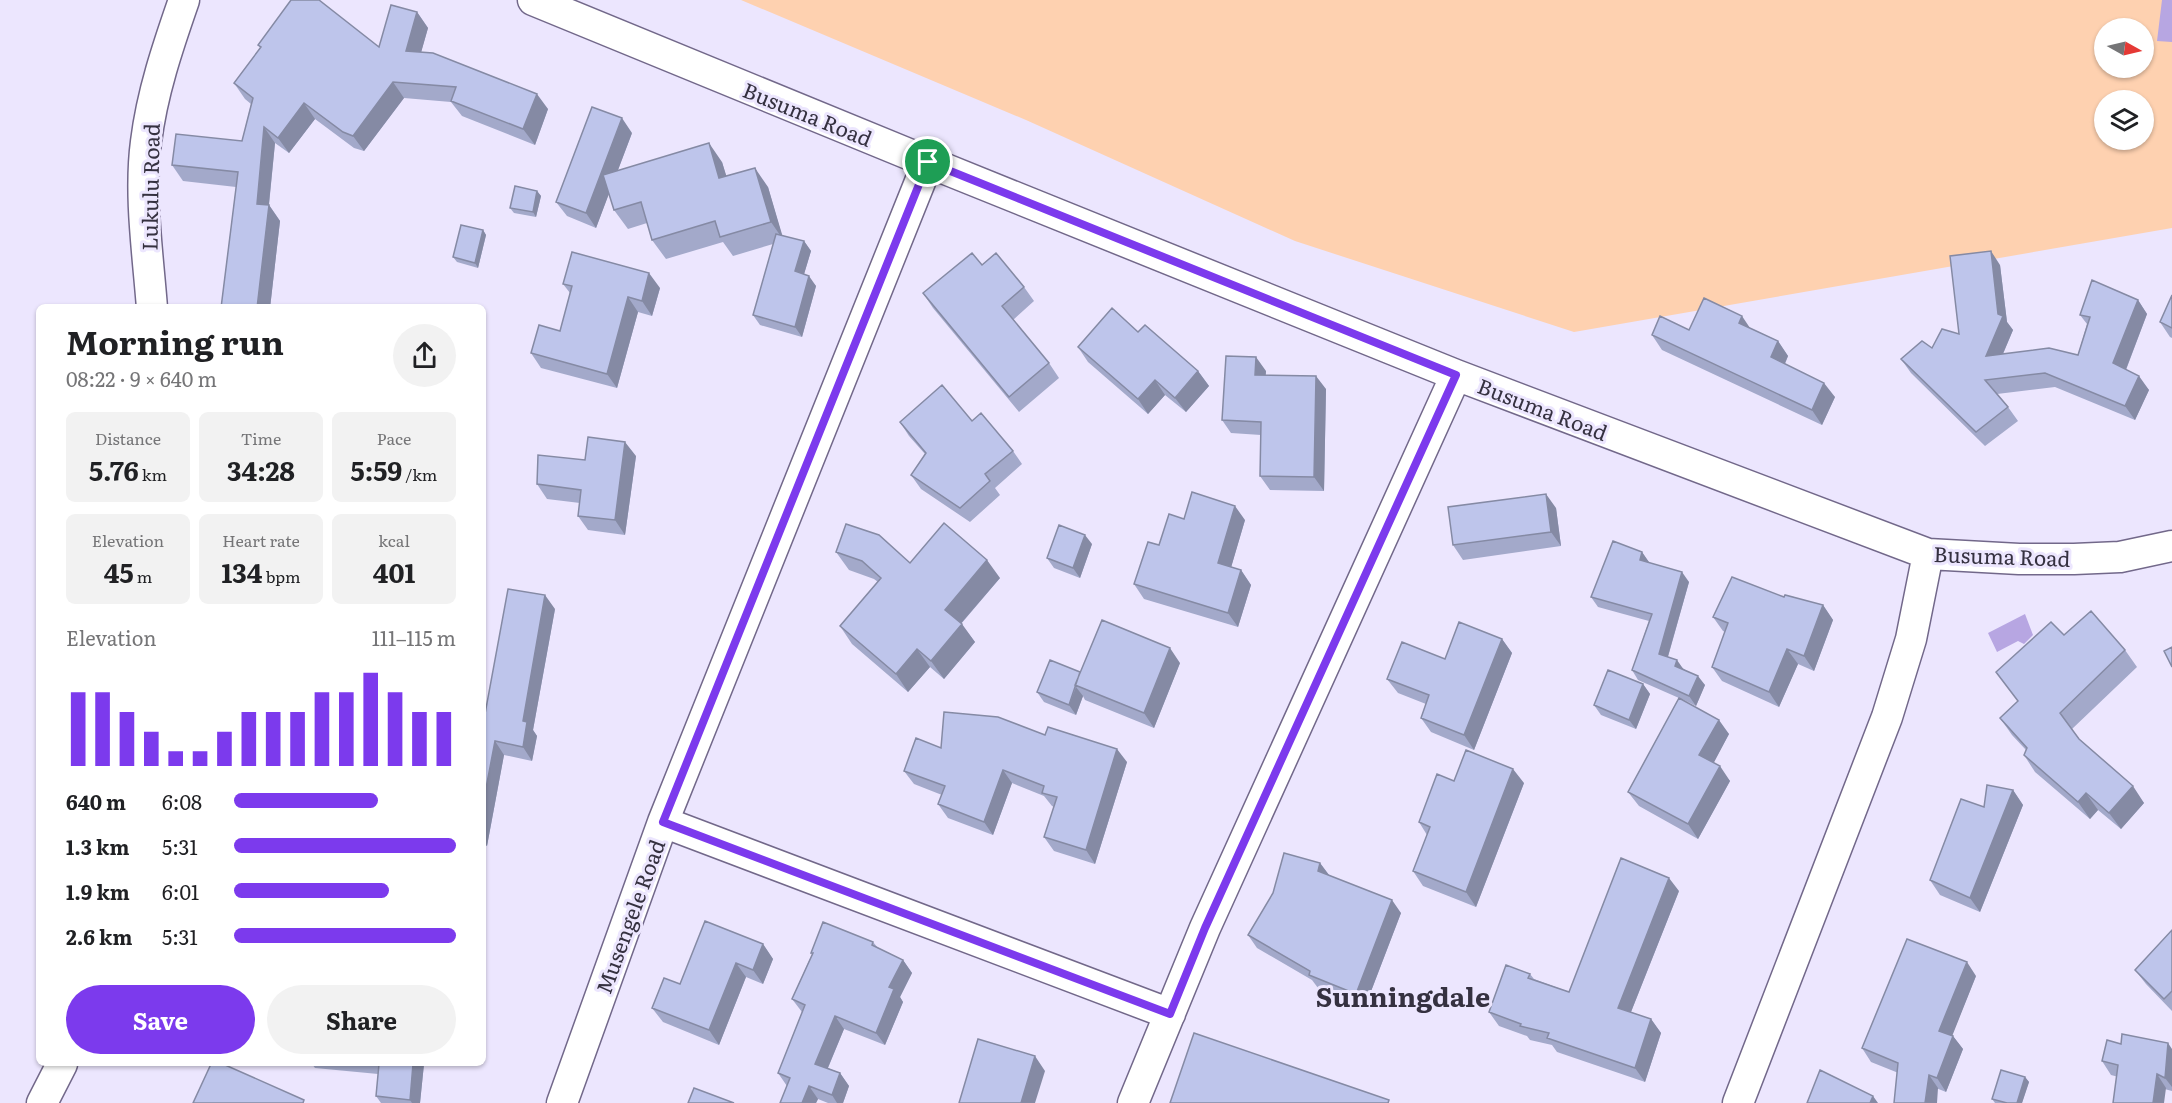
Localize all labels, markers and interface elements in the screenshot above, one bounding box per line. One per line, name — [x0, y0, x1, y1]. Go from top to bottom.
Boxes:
north arrow — [2094, 18, 2154, 78]
map controls — [2094, 18, 2154, 150]
street label: Busuma Road — [739, 73, 877, 153]
button: layers — [2094, 90, 2154, 150]
street label: Lukulu Road — [132, 123, 166, 251]
pin — [902, 136, 953, 187]
icon: arrive — [911, 145, 944, 178]
text: Morning run — [66, 316, 284, 365]
button: share — [393, 324, 456, 387]
text: 08:22 · 9 × 640 m — [66, 363, 217, 393]
street label: Busuma Road — [1474, 369, 1613, 447]
text: Distance — [95, 426, 161, 450]
text: Time — [241, 426, 281, 450]
text: Pace — [377, 426, 411, 450]
text: 5.76 — [89, 450, 139, 489]
text: 34:28 — [227, 450, 295, 489]
text: 5:59 — [351, 450, 402, 489]
text: km — [139, 462, 167, 486]
text: /km — [402, 462, 437, 486]
text: Elevation — [92, 528, 164, 552]
text: Heart rate — [222, 528, 300, 552]
text: kcal — [378, 528, 410, 552]
street label: Busuma Road — [1933, 537, 2071, 573]
text: 45 — [104, 552, 134, 591]
text: 134 — [222, 552, 262, 591]
text: 401 — [373, 552, 415, 591]
text: m — [134, 564, 152, 588]
text: bpm — [262, 564, 300, 588]
text: Elevation — [66, 622, 156, 652]
text: 111–115 m — [372, 622, 456, 652]
text: 640 m — [66, 786, 126, 816]
text: 6:08 — [162, 786, 202, 816]
text: 1.3 km — [66, 831, 129, 861]
text: 5:31 — [162, 831, 198, 861]
street label: Musengele Road — [587, 834, 671, 997]
text: 1.9 km — [66, 876, 130, 906]
text: 6:01 — [162, 876, 199, 906]
text: 2.6 km — [66, 921, 132, 951]
text: 5:31 — [162, 921, 198, 951]
district label: Sunningdale — [1316, 975, 1490, 1015]
button: Save — [66, 985, 255, 1054]
button: Share — [267, 985, 456, 1054]

